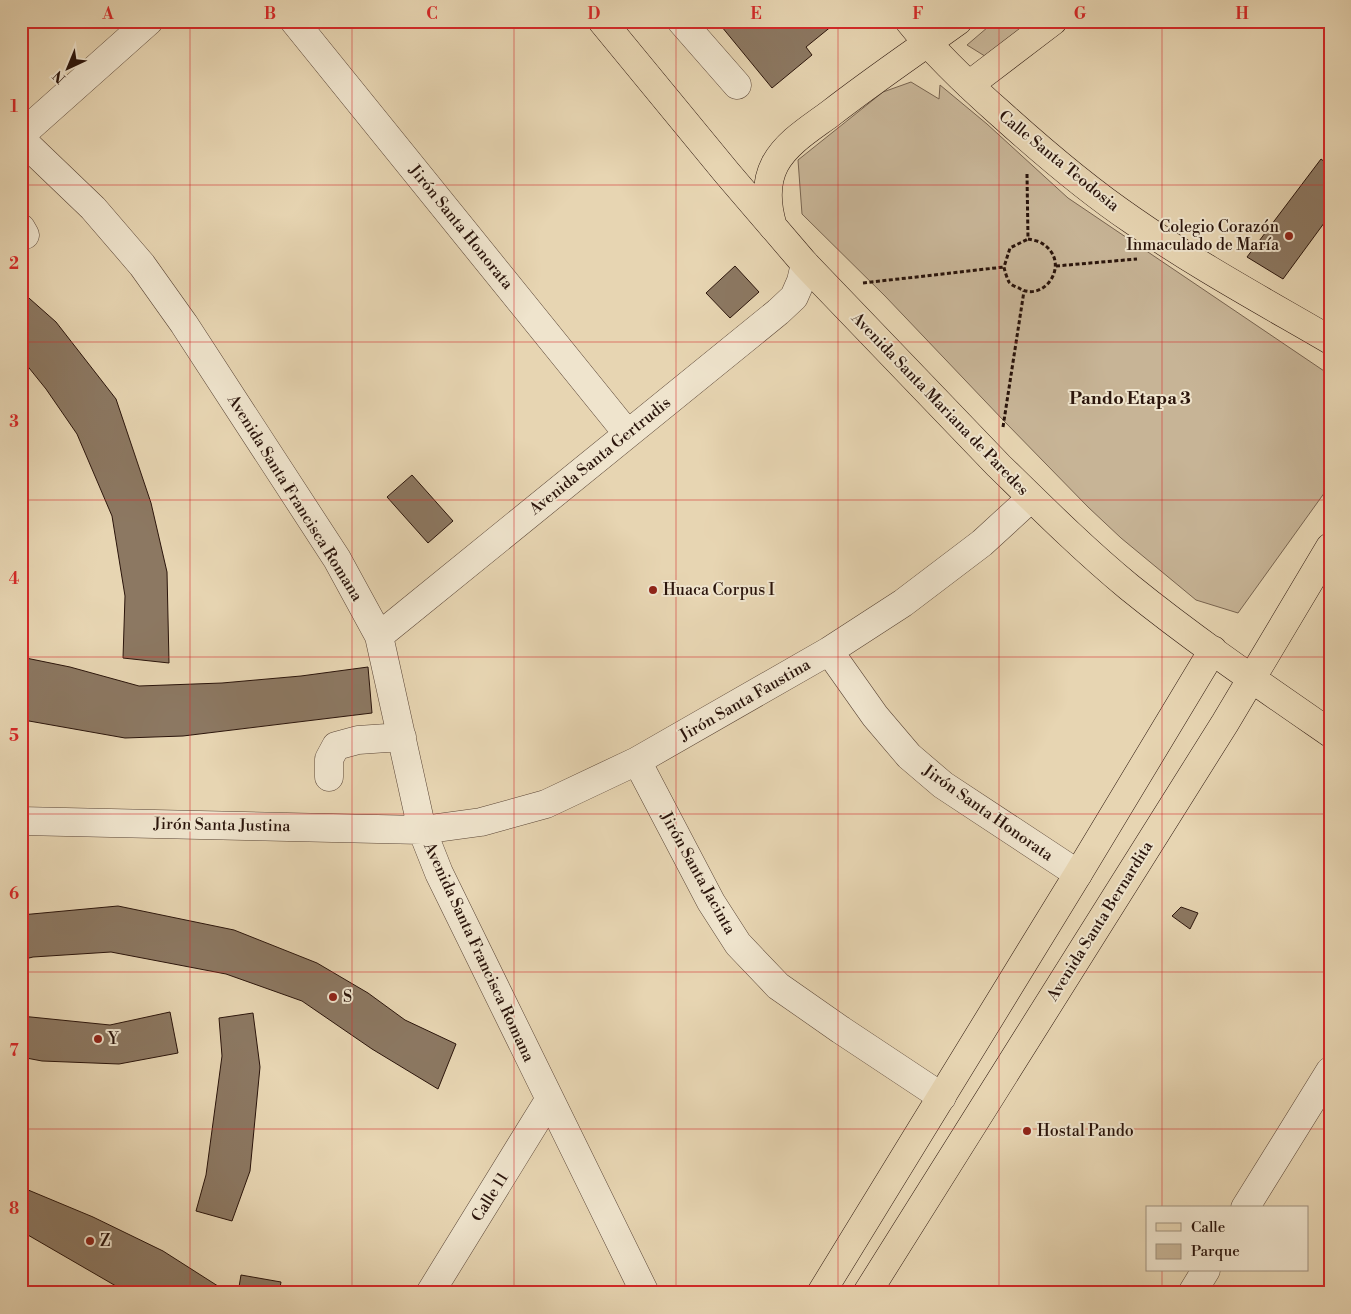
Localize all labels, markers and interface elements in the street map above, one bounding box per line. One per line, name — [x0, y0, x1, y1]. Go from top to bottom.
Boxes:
text: A — [101, 4, 114, 24]
text: B — [264, 4, 276, 24]
text: C — [426, 4, 438, 24]
text: D — [588, 4, 601, 24]
text: E — [750, 4, 762, 24]
text: F — [912, 4, 924, 24]
text: G — [1074, 4, 1087, 24]
text: H — [1235, 4, 1249, 24]
north arrow — [42, 42, 92, 92]
text: N — [49, 66, 70, 87]
text: 1 — [10, 97, 18, 117]
street label: Calle Santa Teodosia — [995, 106, 1124, 216]
street label: Jirón Santa Honorata — [404, 160, 518, 294]
place label: Colegio Corazón Inmaculado de María — [1127, 217, 1280, 255]
marker: Colegio Corazón Inmaculado de María — [1283, 230, 1295, 242]
text: 2 — [9, 254, 19, 274]
street label: Avenida Santa Mariana de Paredes — [846, 308, 1033, 500]
district label: Pando Etapa 3 — [1069, 387, 1191, 410]
street label: Avenida Santa Francisca Romana — [222, 390, 367, 606]
street label: Avenida Santa Gertrudis — [524, 393, 675, 520]
text: 3 — [9, 412, 19, 432]
text: 4 — [9, 569, 20, 589]
place label: Huaca Corpus I — [663, 580, 775, 600]
marker: Huaca Corpus I — [647, 584, 659, 596]
street label: Jirón Santa Faustina — [675, 654, 815, 746]
text: 5 — [9, 726, 19, 746]
street label: Jirón Santa Honorata — [918, 760, 1058, 866]
street label: Jirón Santa Jacinta — [656, 807, 740, 939]
street label: Jirón Santa Justina — [152, 814, 292, 836]
street label: Avenida Santa Bernardita — [1042, 837, 1158, 1005]
street label: Avenida Santa Francisca Romana — [419, 838, 539, 1066]
text: 6 — [9, 884, 19, 904]
place label: S — [343, 987, 352, 1007]
marker: S — [327, 991, 339, 1003]
place label: Y — [107, 1029, 120, 1049]
marker: Y — [92, 1033, 104, 1045]
text: 7 — [9, 1041, 19, 1061]
place label: Hostal Pando — [1037, 1121, 1134, 1141]
marker: Hostal Pando — [1021, 1125, 1033, 1137]
street label: Calle 11 — [467, 1169, 513, 1225]
text: 8 — [9, 1199, 19, 1219]
legend — [1146, 1206, 1308, 1272]
text: Calle — [1191, 1218, 1225, 1237]
place label: Z — [100, 1231, 110, 1251]
marker: Z — [84, 1235, 96, 1247]
text: Parque — [1191, 1242, 1240, 1261]

